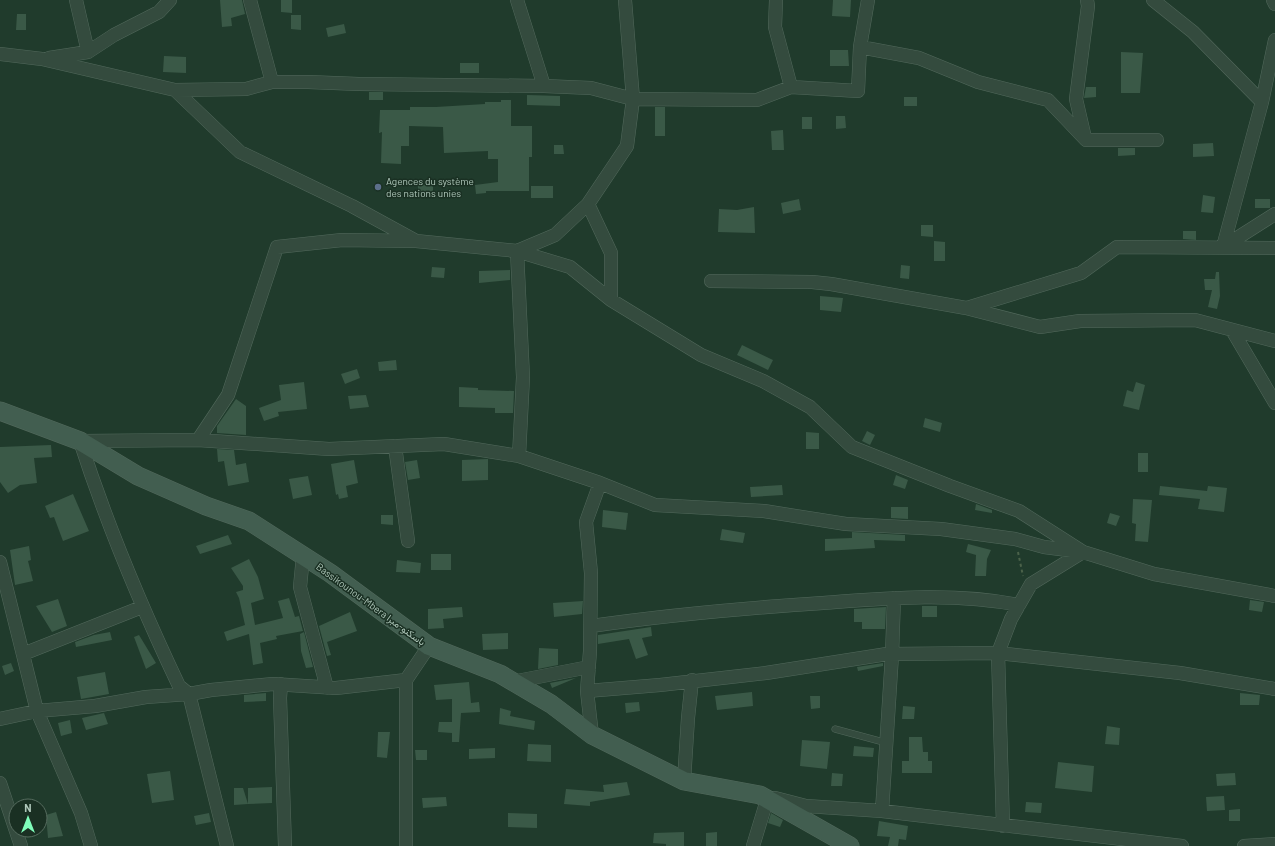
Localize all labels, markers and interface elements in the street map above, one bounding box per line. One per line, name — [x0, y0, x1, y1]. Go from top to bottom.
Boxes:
place label: Agences du système des nations unies — [386, 175, 474, 199]
marker: Agences du système des nations unies — [373, 182, 383, 192]
street label: Bassikounou-Mbera باسكنو-مبرا — [313, 560, 428, 649]
north arrow — [8, 798, 48, 838]
text: N — [24, 801, 32, 814]

